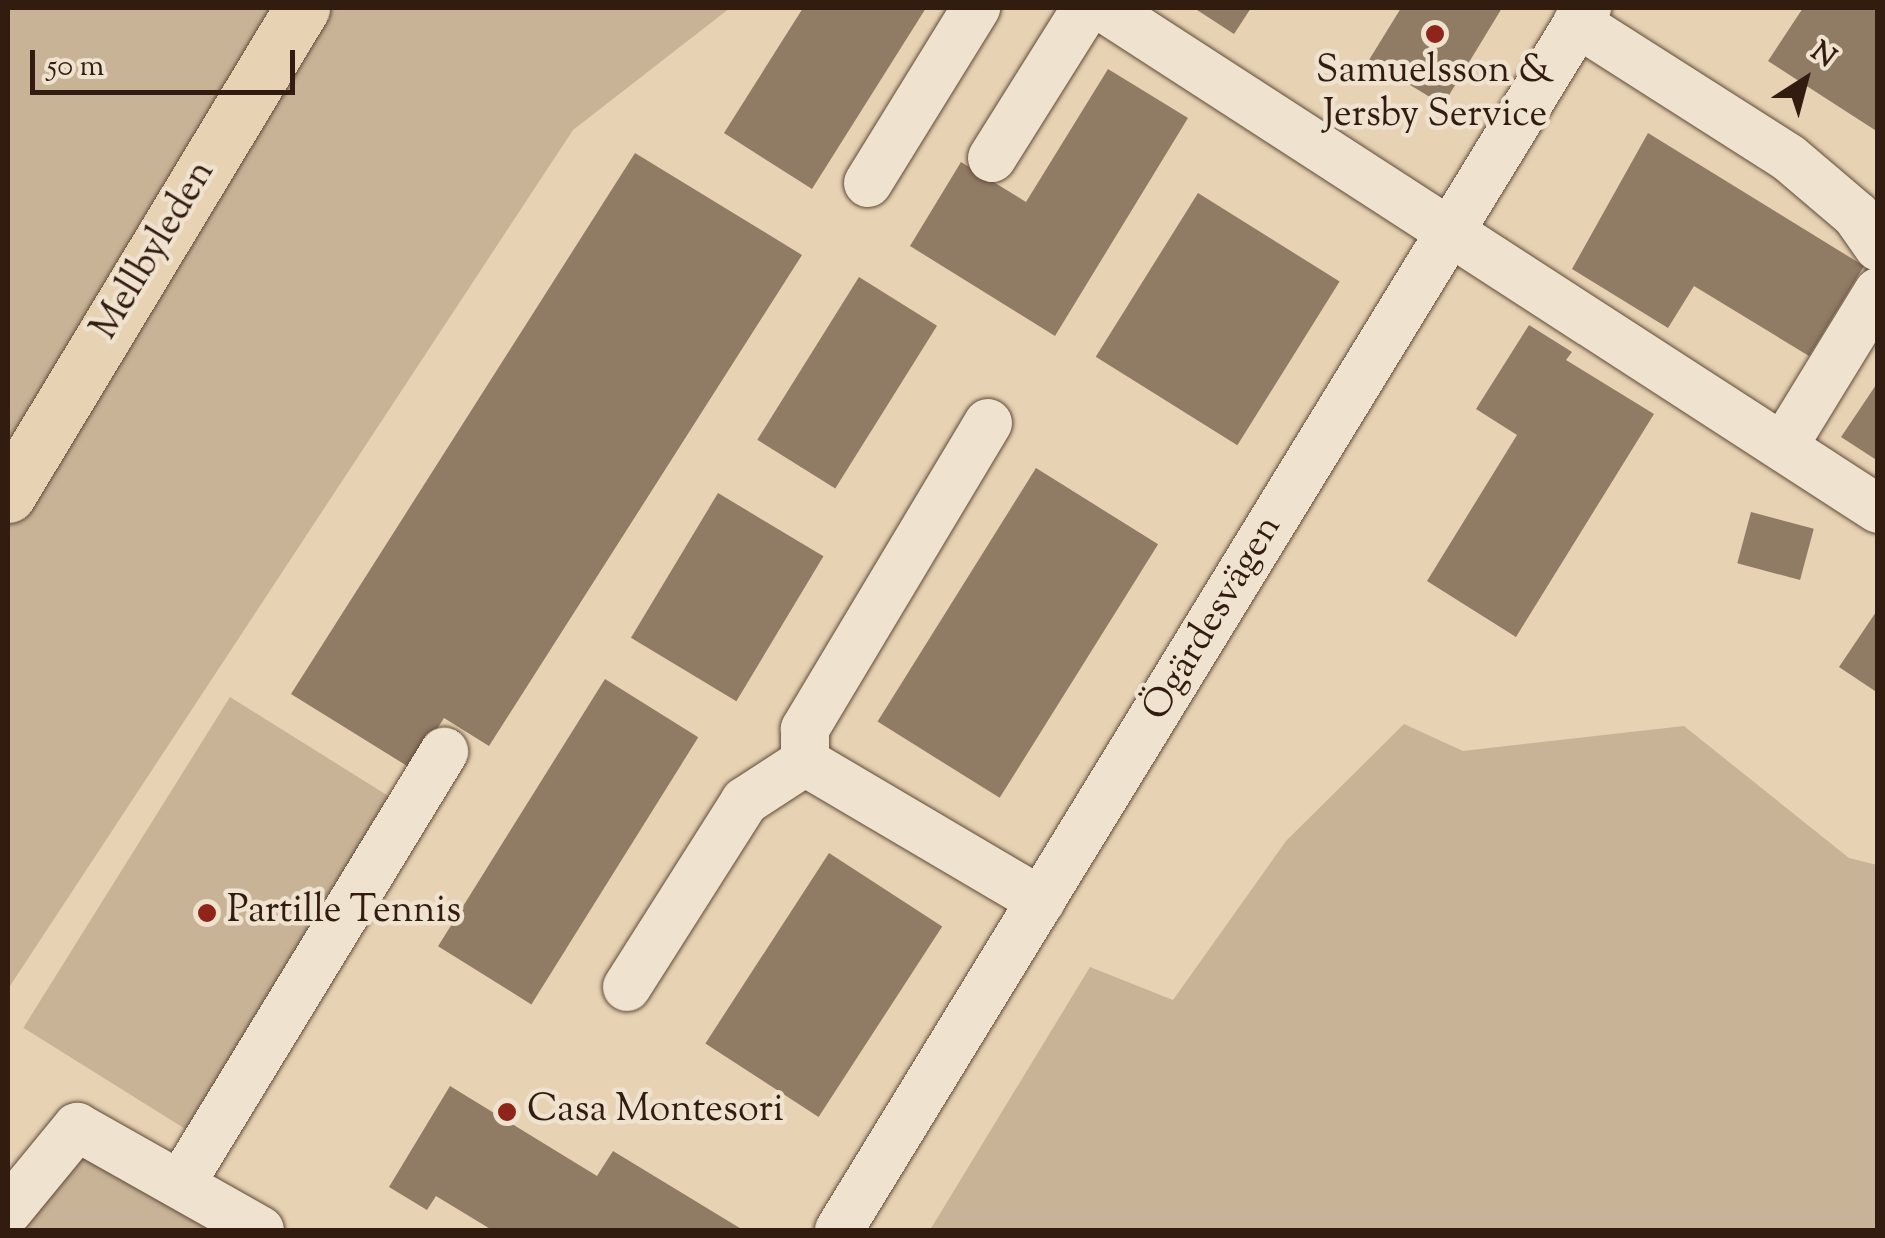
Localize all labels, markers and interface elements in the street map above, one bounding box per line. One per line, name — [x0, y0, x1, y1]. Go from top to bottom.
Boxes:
marker: Samuelsson & Jersby Service — [1424, 23, 1446, 45]
scale bar — [35, 30, 300, 92]
north arrow — [1755, 30, 1855, 130]
text: N — [1802, 33, 1843, 78]
text: 50 m — [47, 46, 104, 89]
place label: Samuelsson & Jersby Service — [1316, 50, 1554, 140]
street label: Mellbyleden — [84, 153, 226, 349]
street label: Ögärdesvägen — [1135, 508, 1293, 730]
place label: Partille Tennis — [227, 890, 461, 936]
marker: Partille Tennis — [196, 902, 218, 924]
place label: Casa Montesori — [527, 1089, 784, 1135]
marker: Casa Montesori — [496, 1101, 518, 1123]

